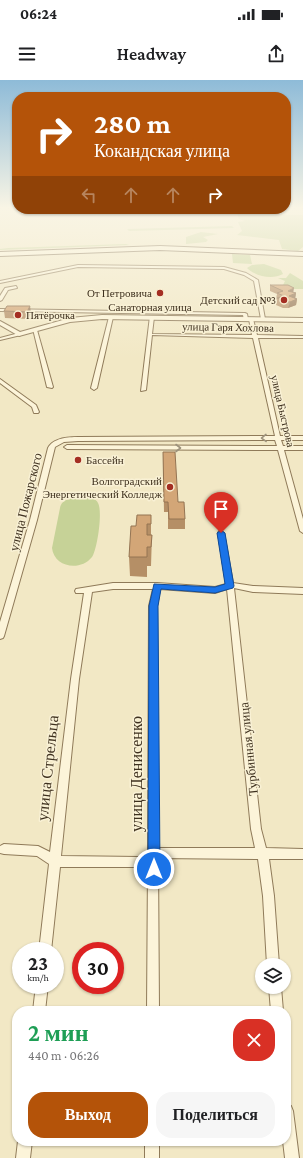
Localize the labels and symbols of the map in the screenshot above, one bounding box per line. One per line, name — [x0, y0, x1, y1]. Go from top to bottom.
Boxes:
place label: От Петровича — [87, 287, 152, 299]
marker: От Петровича — [155, 288, 165, 298]
place label: Детский сад №3 — [200, 294, 276, 306]
marker: Детский сад №3 — [279, 295, 289, 305]
street label: Санаторная улица — [108, 301, 192, 313]
place label: Пятёрочка — [26, 309, 75, 321]
marker: Пятёрочка — [13, 310, 23, 320]
street label: улица Гаря Хохлова — [182, 320, 274, 334]
street label: улица Быстрова — [269, 374, 297, 448]
one-way arrow — [261, 434, 267, 442]
one-way arrow — [175, 444, 181, 452]
street label: улица Пожарского — [6, 451, 45, 553]
place label: Бассейн — [86, 454, 124, 466]
marker: Бассейн — [73, 455, 83, 465]
place label: Волгоградский Энергетический Колледж — [43, 475, 162, 500]
marker: Волгоградский Энергетический Колледж — [165, 482, 175, 492]
pin — [204, 492, 238, 533]
street label: Турбинная улица — [236, 701, 261, 797]
street label: улица Стрельца — [33, 714, 62, 822]
street label: улица Денисенко — [128, 716, 146, 832]
position arrow — [133, 848, 175, 890]
speed limit sign: 30 — [72, 942, 124, 994]

